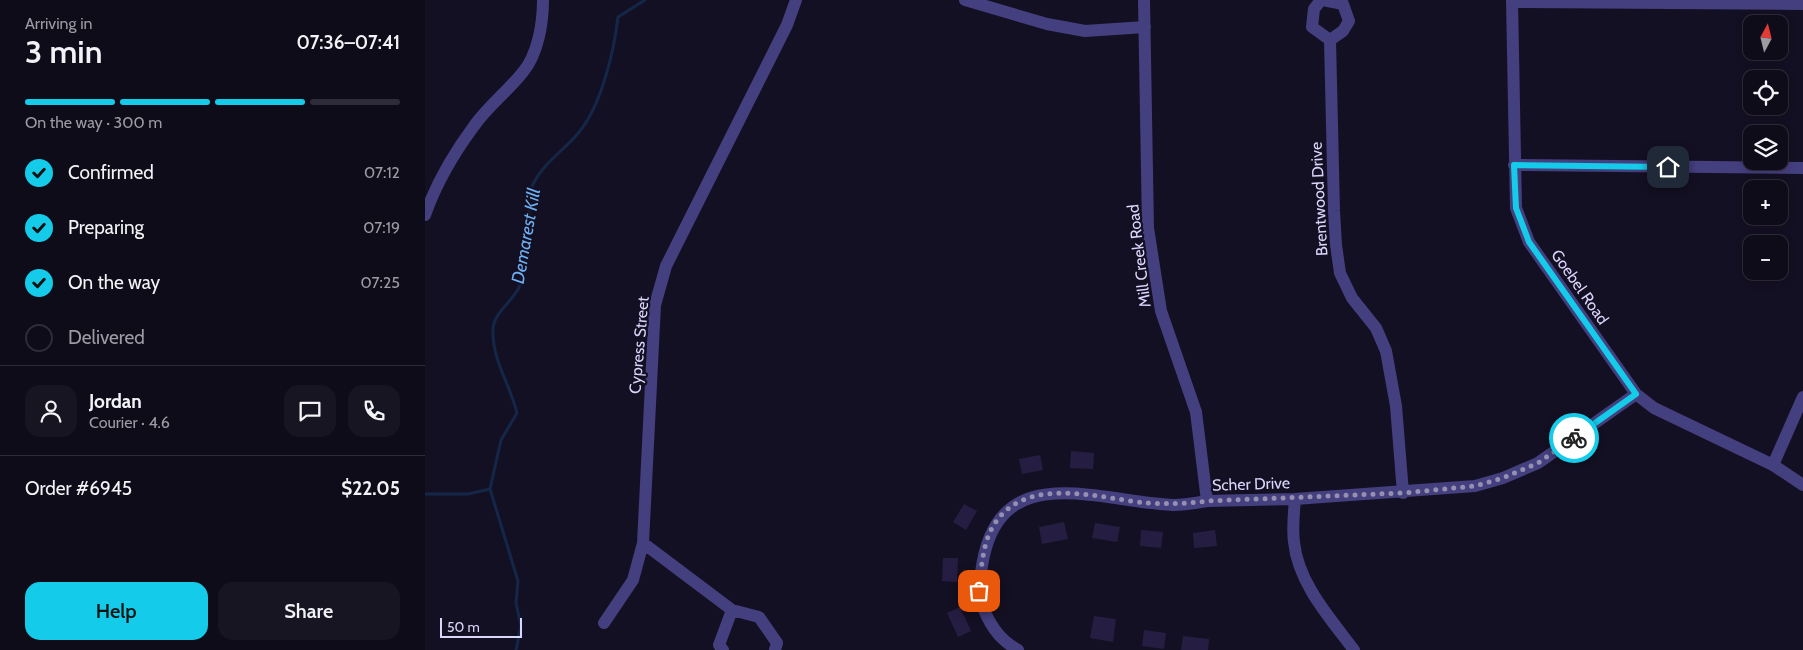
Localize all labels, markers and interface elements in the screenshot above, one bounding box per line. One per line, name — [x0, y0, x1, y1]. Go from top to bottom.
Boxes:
text: Arriving in — [25, 14, 92, 33]
north arrow — [1743, 15, 1787, 60]
map controls — [1743, 15, 1788, 280]
text: 07:36–07:41 — [296, 31, 400, 54]
text: 3 min — [25, 32, 102, 71]
button: locate — [1743, 70, 1788, 115]
text: On the way · 300 m — [25, 113, 162, 132]
button: layers — [1743, 125, 1788, 170]
street label: Brentwood Drive — [1307, 141, 1331, 257]
pin — [1647, 146, 1689, 188]
icon: home — [1654, 153, 1682, 181]
icon: check — [25, 159, 53, 187]
text: Confirmed — [68, 161, 154, 184]
text: 07:12 — [364, 163, 400, 182]
button: + — [1743, 180, 1788, 225]
water label: Demarest Kill — [507, 186, 545, 285]
street label: Mill Creek Road — [1123, 203, 1155, 309]
icon: check — [25, 214, 53, 242]
text: Preparing — [68, 216, 144, 239]
text: 07:19 — [363, 218, 400, 237]
button: − — [1743, 235, 1788, 280]
street label: Goebel Road — [1547, 246, 1613, 328]
icon: check — [25, 269, 53, 297]
text: On the way — [68, 271, 160, 294]
text: 07:25 — [361, 273, 400, 292]
street label: Cypress Street — [625, 295, 653, 395]
text: Delivered — [68, 326, 145, 349]
button: person — [25, 385, 77, 437]
button: chat — [284, 385, 336, 437]
button: phone — [348, 385, 400, 437]
text: Jordan — [89, 390, 142, 413]
text: Courier · 4.6 — [89, 413, 170, 432]
courier — [1549, 413, 1599, 463]
icon: bike — [1560, 424, 1588, 452]
street label: Scher Drive — [1212, 473, 1290, 495]
text: Order #6945 — [25, 477, 132, 500]
text: $22.05 — [341, 477, 400, 500]
pin — [958, 570, 1000, 612]
icon: bag — [965, 577, 993, 605]
button: Help — [25, 582, 208, 640]
button: Share — [218, 582, 400, 640]
scale bar — [440, 615, 523, 638]
text: 50 m — [447, 618, 480, 636]

